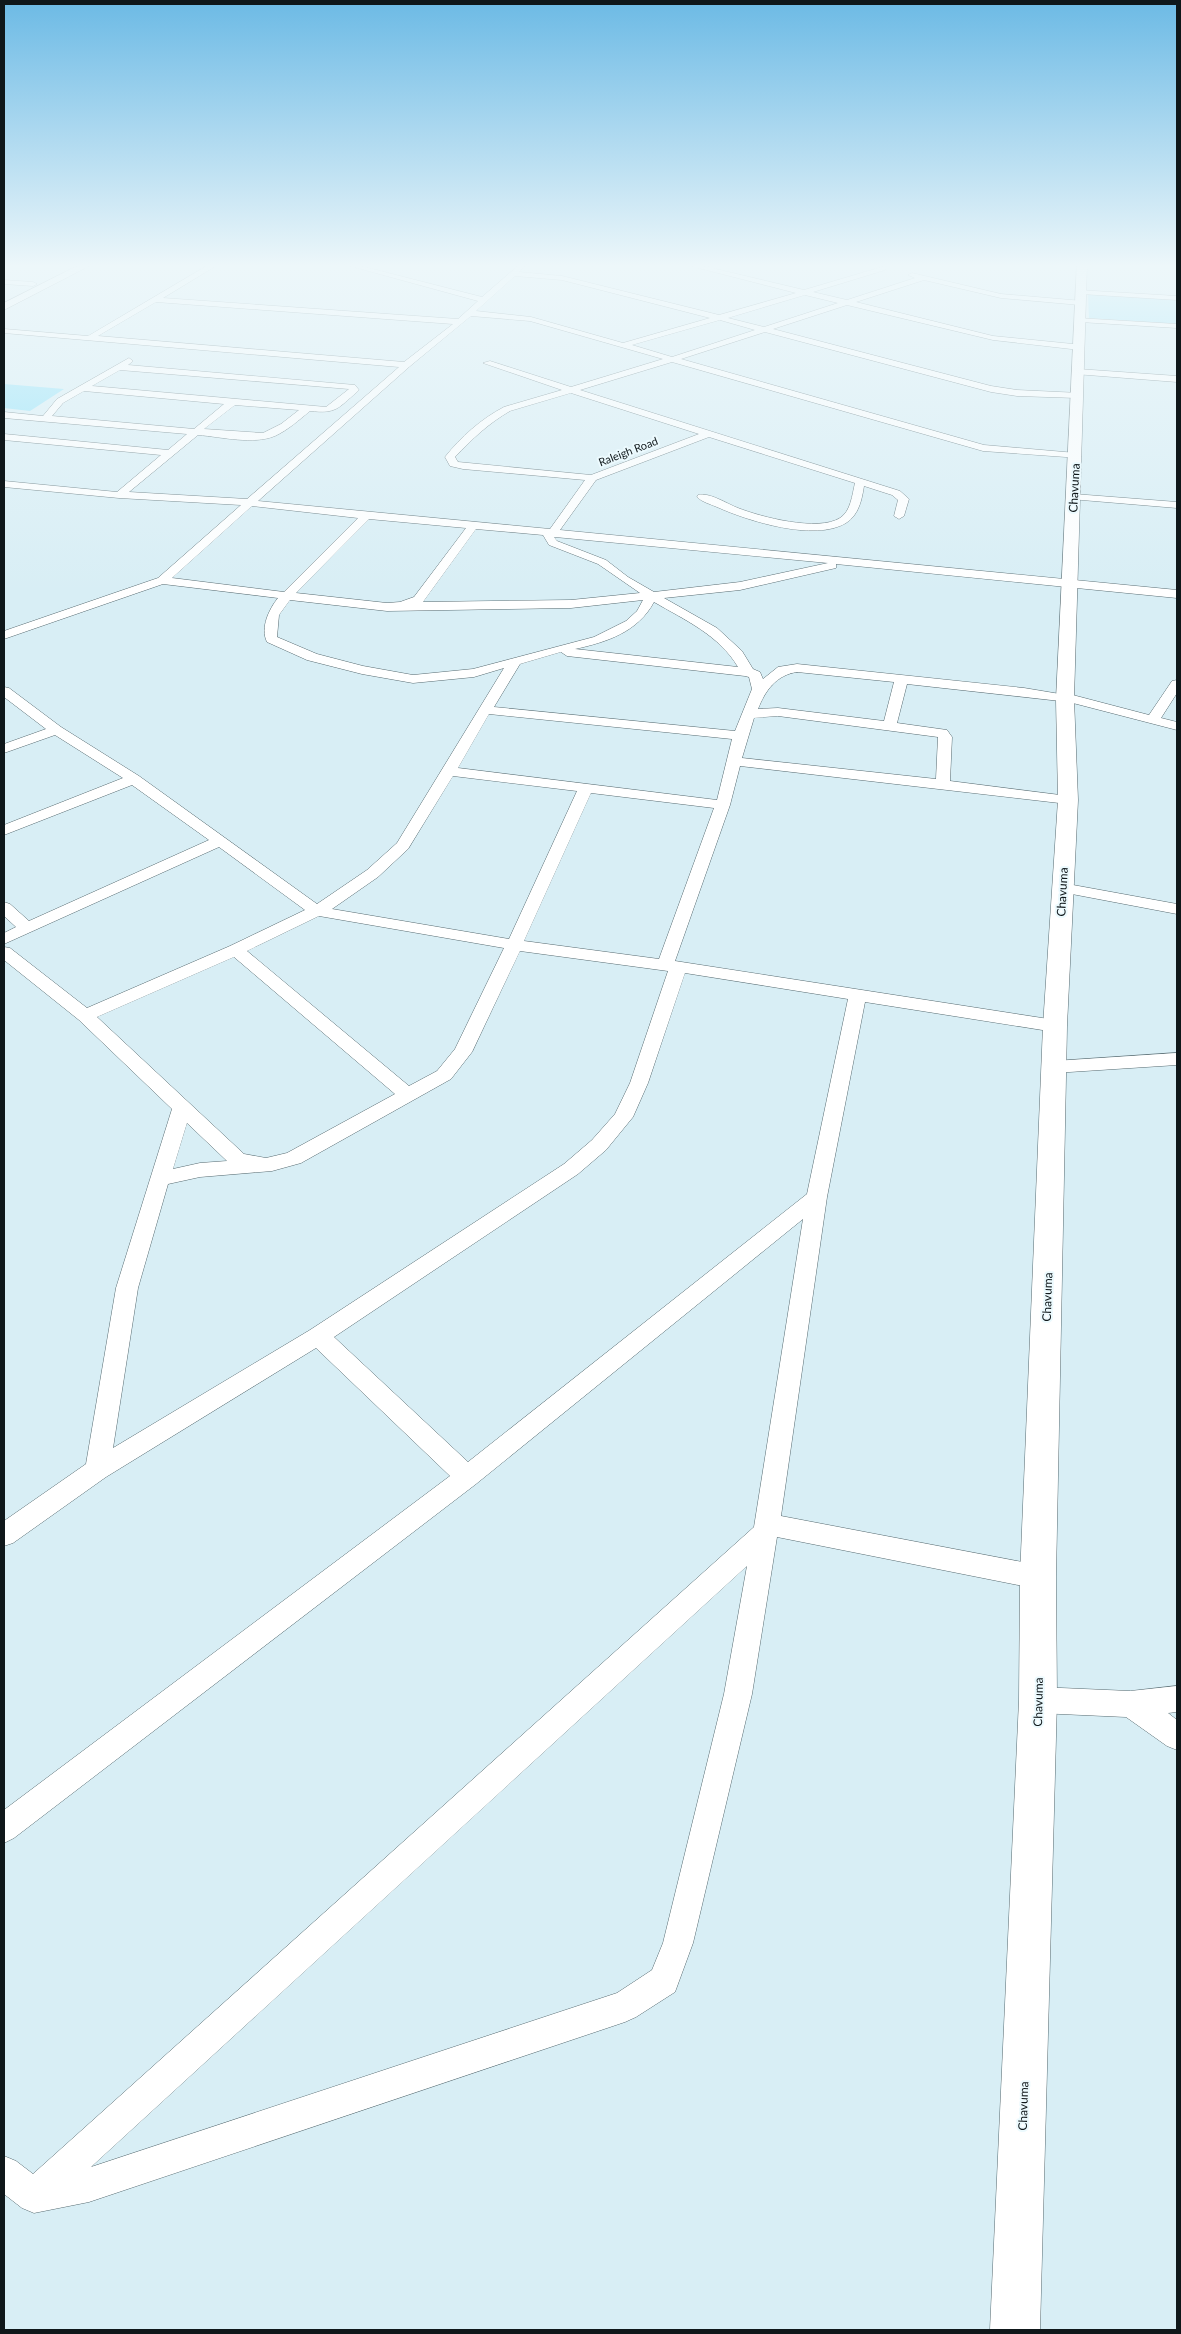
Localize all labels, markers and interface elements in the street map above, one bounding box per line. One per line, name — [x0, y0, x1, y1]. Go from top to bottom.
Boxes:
street label: Raleigh Road — [597, 434, 659, 468]
street label: Chavuma — [1065, 463, 1083, 513]
street label: Chavuma — [1053, 867, 1071, 917]
street label: Chavuma — [1039, 1272, 1055, 1322]
street label: Chavuma — [1030, 1677, 1046, 1727]
street label: Chavuma — [1015, 2081, 1031, 2131]

